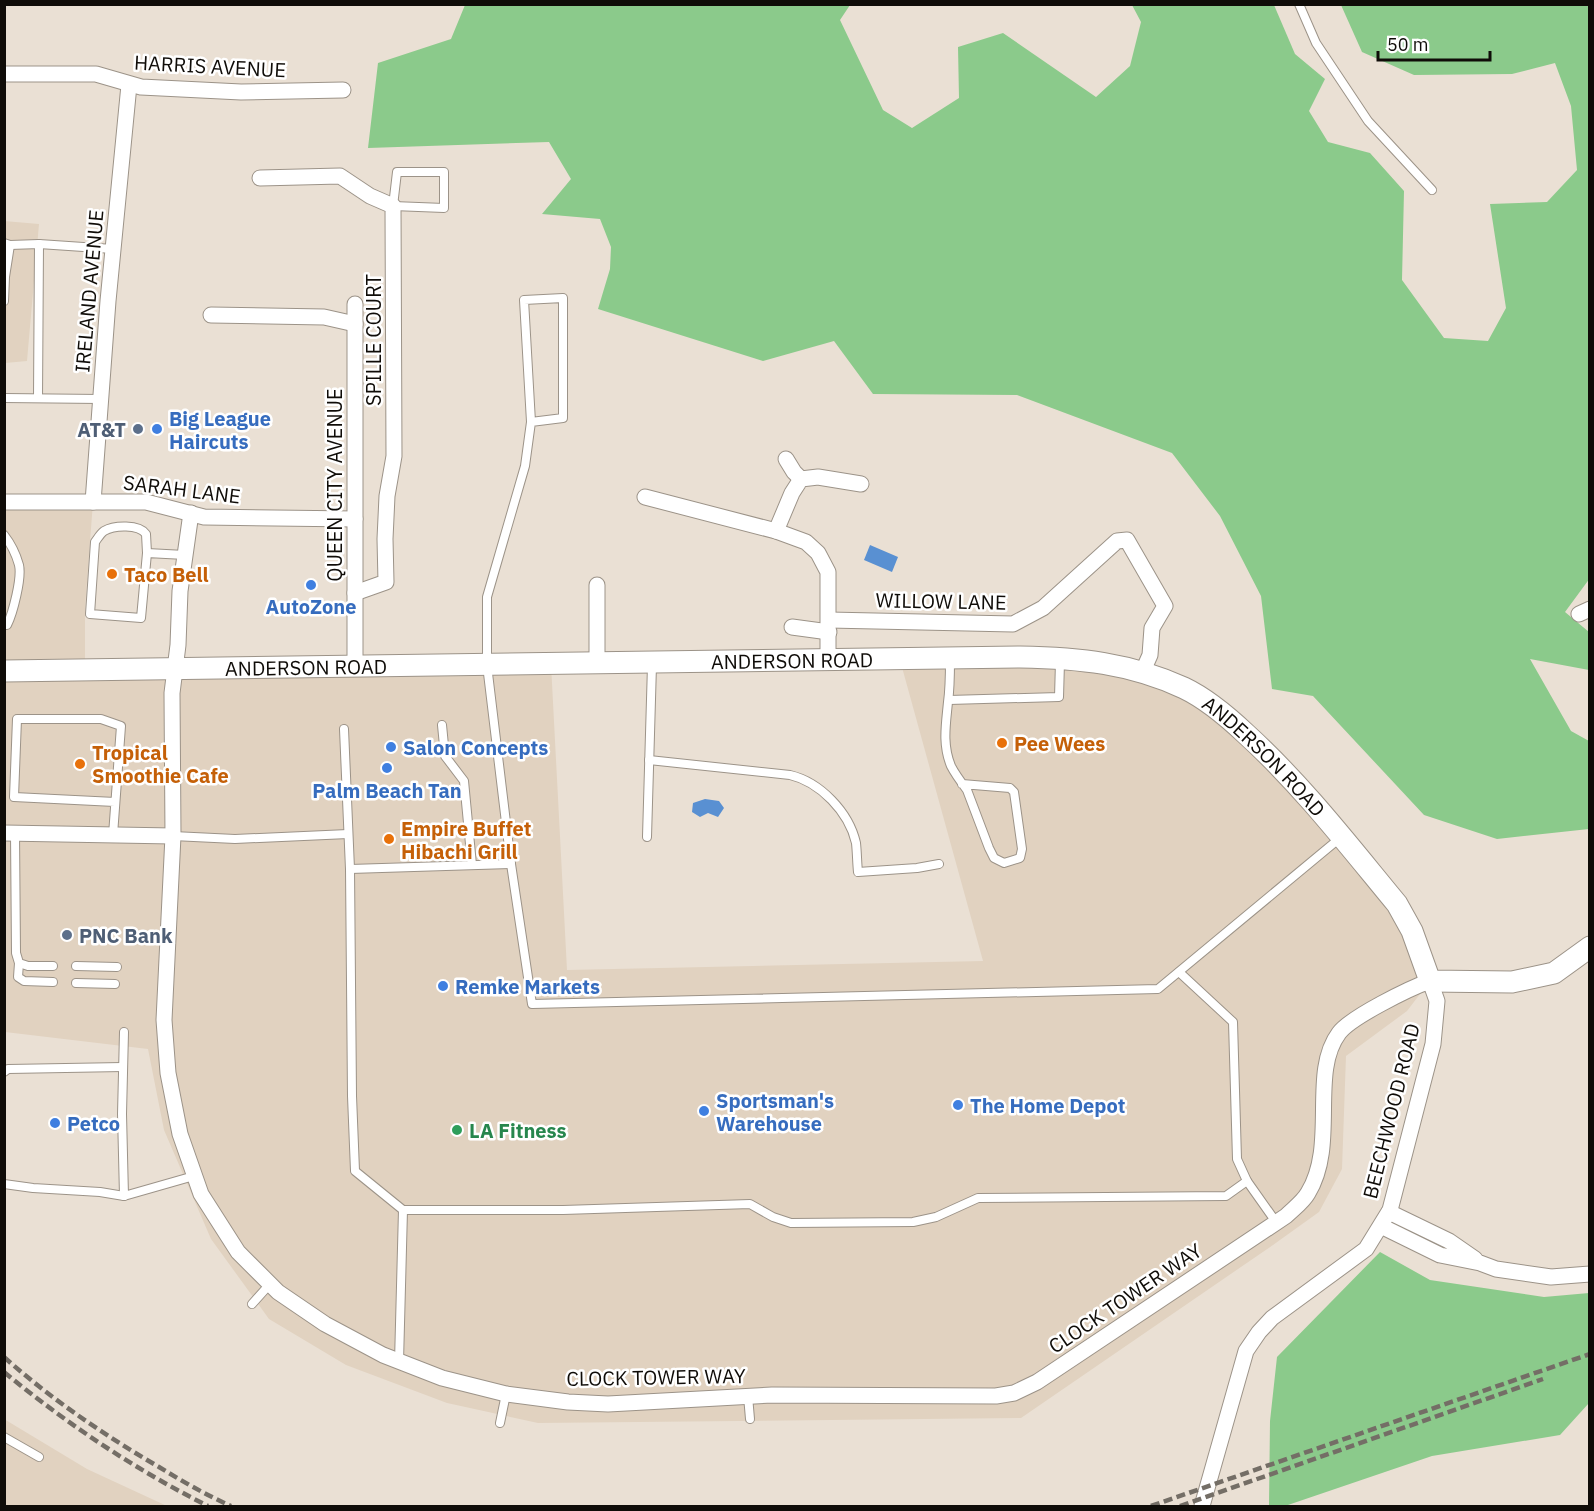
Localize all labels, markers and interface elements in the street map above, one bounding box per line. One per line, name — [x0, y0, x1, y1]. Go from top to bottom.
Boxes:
scale bar — [1378, 24, 1490, 62]
text: 50 m — [1387, 33, 1429, 56]
street label: HARRIS AVENUE — [133, 49, 287, 83]
street label: IRELAND AVENUE — [68, 209, 110, 373]
street label: SPILLE COURT — [360, 274, 387, 406]
street label: QUEEN CITY AVENUE — [321, 388, 348, 582]
place label: Big League Haircuts — [169, 405, 271, 455]
place label: AT&T — [77, 416, 126, 443]
marker: AT&T — [131, 422, 145, 436]
marker: Big League Haircuts — [150, 422, 164, 436]
street label: SARAH LANE — [122, 468, 242, 510]
place label: Taco Bell — [124, 561, 208, 588]
marker: Taco Bell — [105, 567, 119, 581]
marker: AutoZone — [304, 578, 318, 592]
street label: WILLOW LANE — [875, 586, 1007, 616]
place label: AutoZone — [266, 593, 356, 620]
street label: ANDERSON ROAD — [711, 646, 873, 675]
street label: ANDERSON ROAD — [225, 652, 387, 681]
street label: ANDERSON ROAD — [1197, 689, 1332, 822]
place label: Pee Wees — [1014, 730, 1105, 757]
place label: Salon Concepts — [403, 734, 548, 761]
marker: Pee Wees — [995, 736, 1009, 750]
place label: Tropical Smoothie Cafe — [92, 739, 229, 789]
marker: Salon Concepts — [384, 740, 398, 754]
marker: Tropical Smoothie Cafe — [73, 757, 87, 771]
marker: Palm Beach Tan — [380, 761, 394, 775]
place label: Palm Beach Tan — [312, 777, 462, 804]
place label: Empire Buffet Hibachi Grill — [401, 815, 531, 865]
marker: Empire Buffet Hibachi Grill — [382, 832, 396, 846]
place label: PNC Bank — [79, 922, 173, 949]
marker: PNC Bank — [60, 928, 74, 942]
place label: Remke Markets — [455, 973, 600, 1000]
marker: Remke Markets — [436, 979, 450, 993]
street label: BEECHWOOD ROAD — [1356, 1020, 1426, 1202]
place label: Sportsman's Warehouse — [716, 1087, 834, 1137]
place label: The Home Depot — [970, 1092, 1125, 1119]
marker: The Home Depot — [951, 1098, 965, 1112]
marker: Sportsman's Warehouse — [697, 1104, 711, 1118]
place label: Petco — [67, 1110, 120, 1137]
marker: Petco — [48, 1116, 62, 1130]
place label: LA Fitness — [469, 1117, 567, 1144]
marker: LA Fitness — [450, 1123, 464, 1137]
street label: CLOCK TOWER WAY — [1043, 1237, 1207, 1359]
street label: CLOCK TOWER WAY — [566, 1362, 746, 1392]

